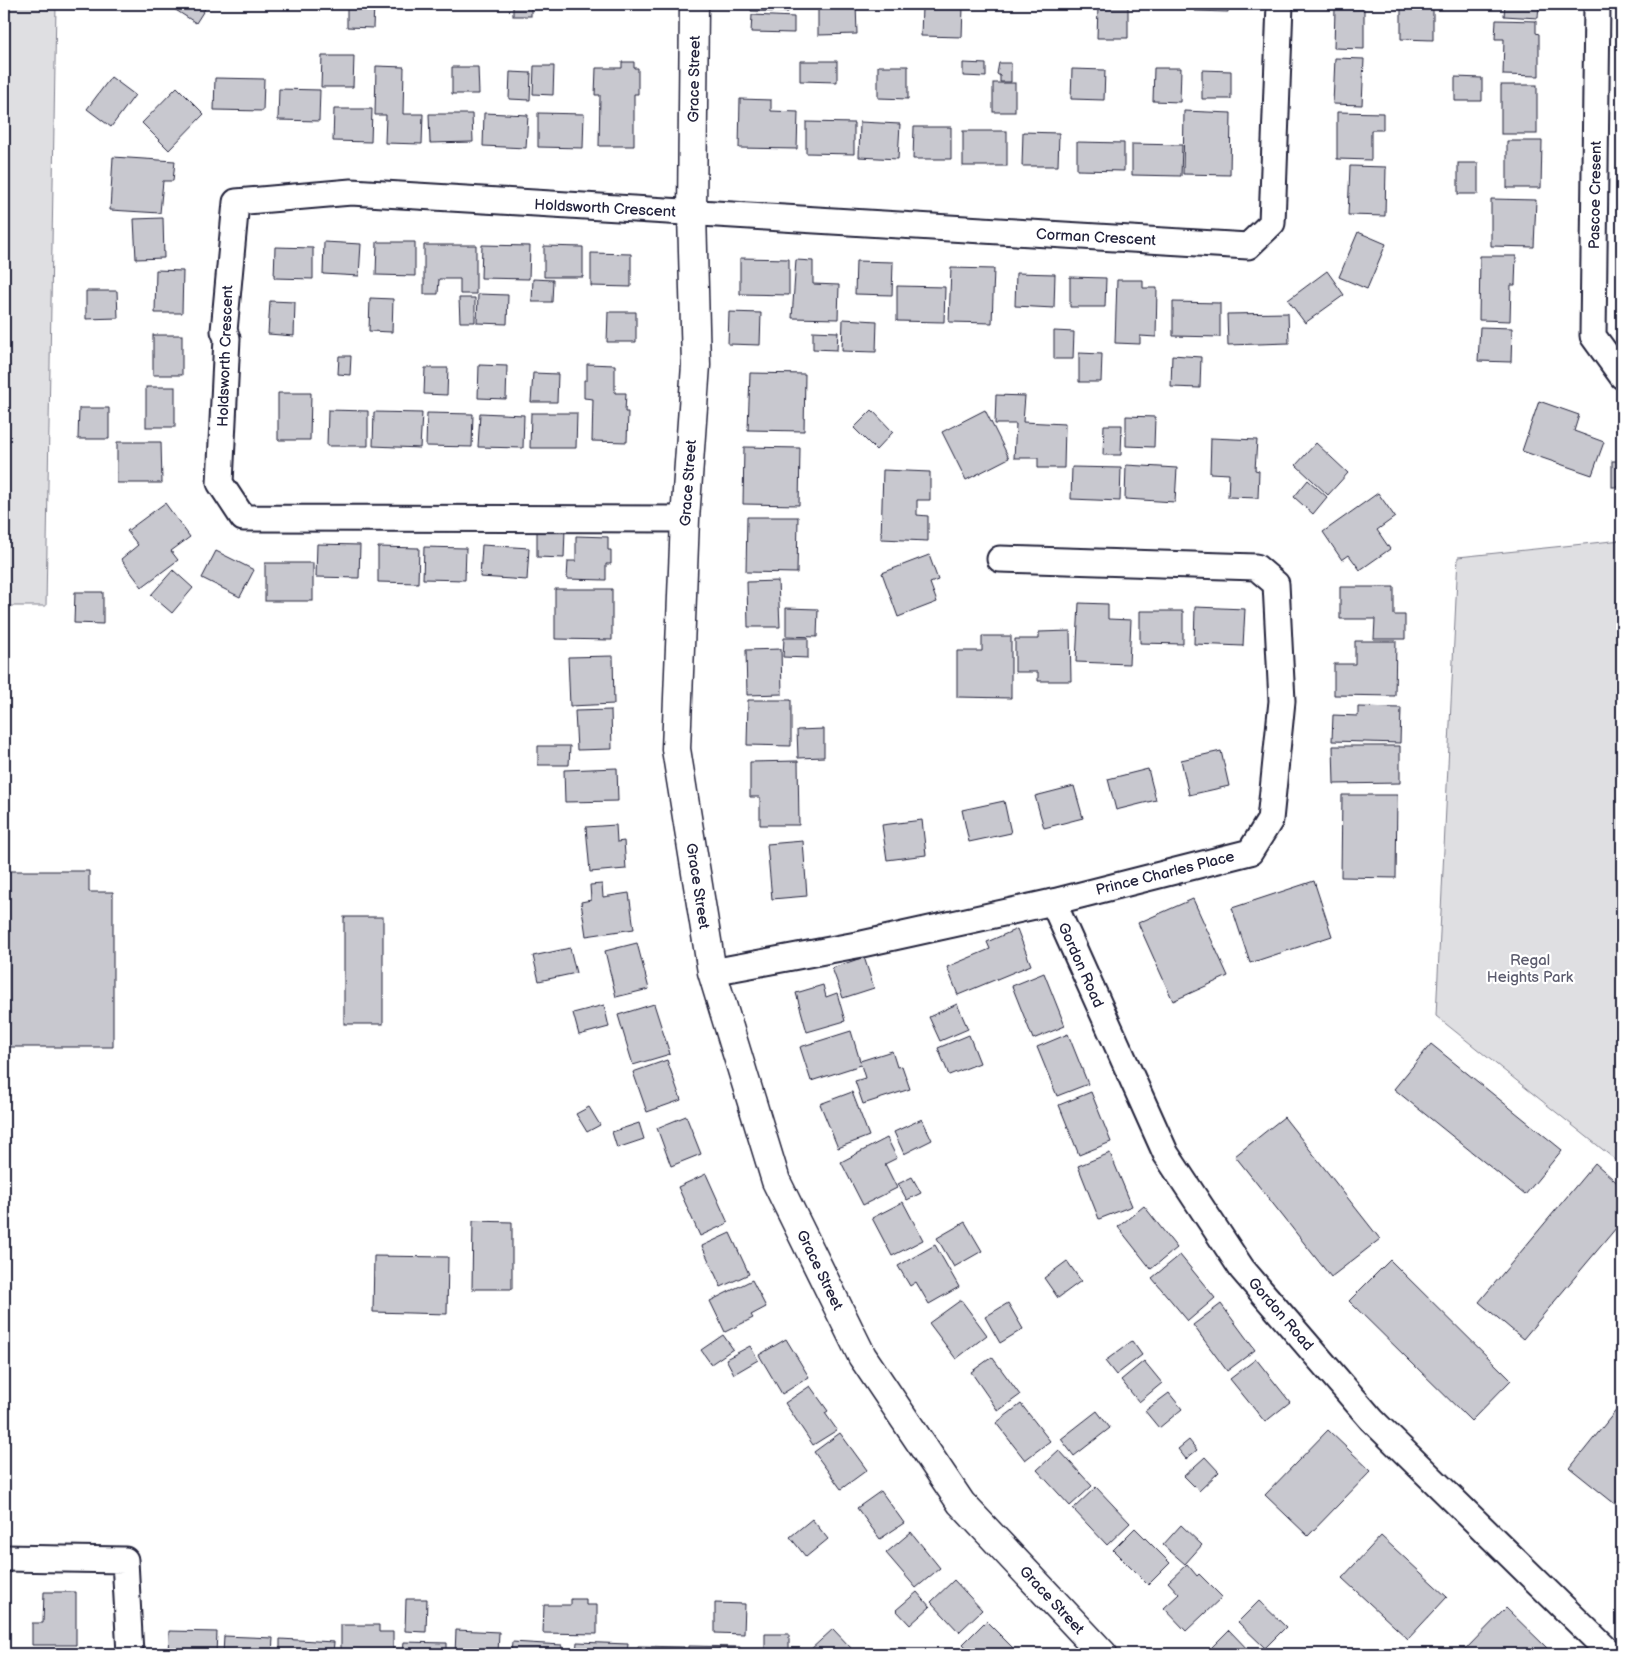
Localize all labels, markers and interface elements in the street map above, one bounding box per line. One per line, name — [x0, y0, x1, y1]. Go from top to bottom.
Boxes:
street label: Grace Street — [684, 35, 705, 123]
street label: Pascoe Cresent — [1585, 140, 1606, 249]
street label: Holdsworth Crescent — [534, 195, 677, 222]
street label: Corman Crescent — [1036, 225, 1157, 250]
street label: Holdsworth Crescent — [214, 284, 237, 427]
street label: Grace Street — [676, 439, 701, 527]
street label: Grace Street — [681, 842, 714, 931]
street label: Prince Charles Place — [1094, 847, 1237, 900]
street label: Gordon Road — [1053, 920, 1108, 1011]
park label: Regal Heights Park — [1487, 951, 1574, 987]
street label: Grace Street — [792, 1227, 847, 1314]
street label: Gordon Road — [1244, 1274, 1318, 1355]
street label: Grace Street — [1015, 1562, 1088, 1639]

